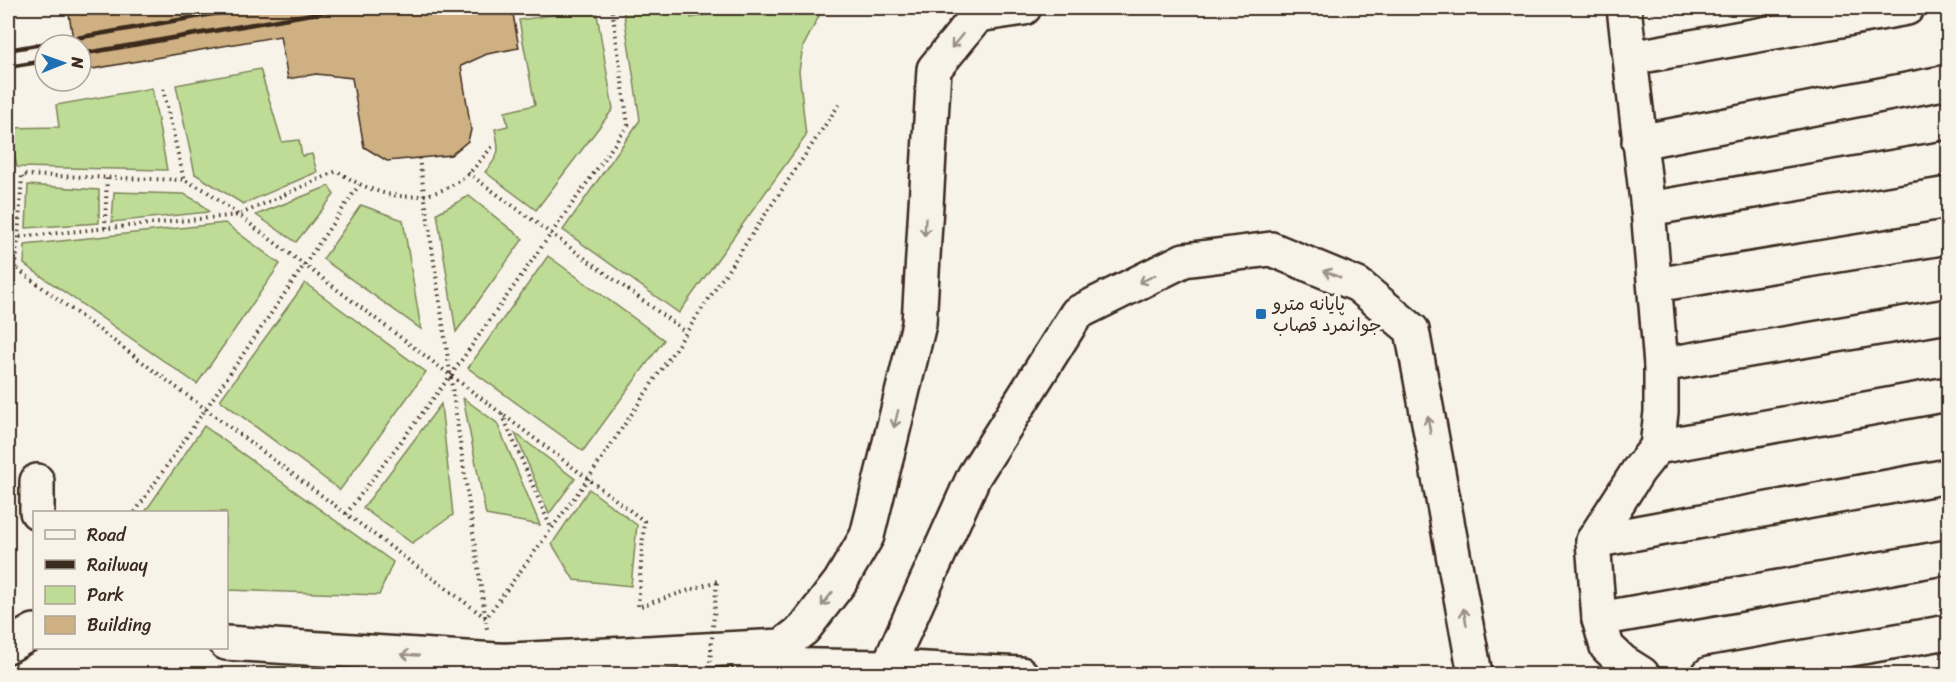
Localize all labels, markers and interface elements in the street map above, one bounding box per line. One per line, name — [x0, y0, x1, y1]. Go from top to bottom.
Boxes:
north arrow — [33, 33, 93, 93]
one-way arrow — [950, 33, 964, 48]
text: N — [63, 56, 92, 69]
one-way arrow — [919, 217, 930, 237]
one-way arrow — [1323, 268, 1341, 279]
one-way arrow — [1138, 273, 1156, 285]
place label: پایانه مترو جوانمرد قصاب — [1271, 288, 1381, 341]
marker: پایانه مترو جوانمرد قصاب — [1254, 307, 1268, 321]
one-way arrow — [889, 410, 901, 429]
one-way arrow — [1423, 416, 1434, 436]
legend — [33, 511, 228, 649]
text: Road — [87, 519, 127, 551]
text: Railway — [87, 549, 149, 581]
text: Park — [87, 579, 124, 611]
one-way arrow — [821, 591, 834, 607]
one-way arrow — [1459, 608, 1470, 627]
text: Building — [87, 609, 151, 641]
one-way arrow — [400, 650, 420, 661]

